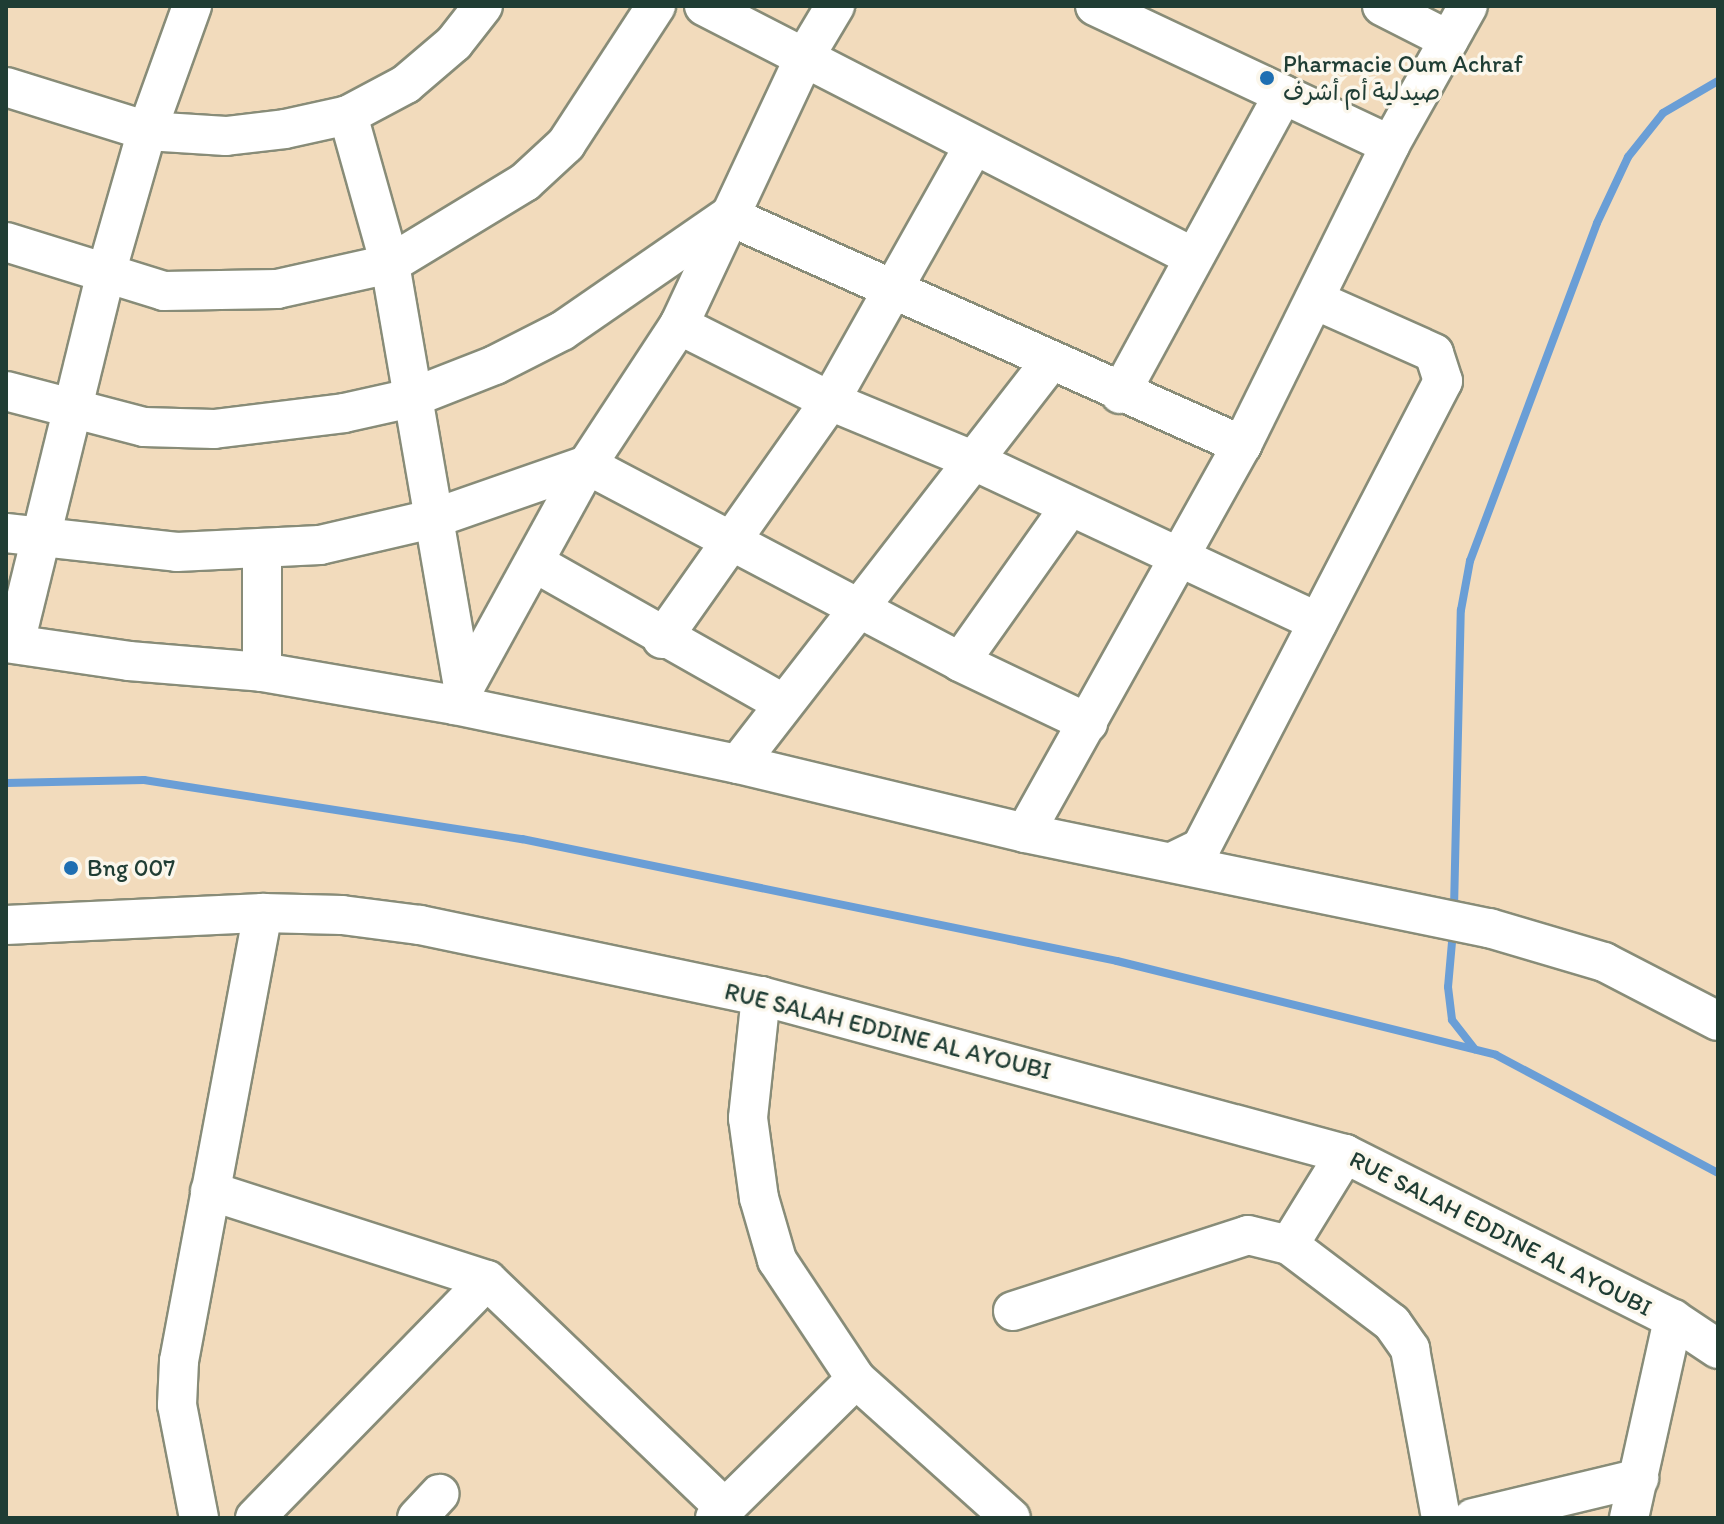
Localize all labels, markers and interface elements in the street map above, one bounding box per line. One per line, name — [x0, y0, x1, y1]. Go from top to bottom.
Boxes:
place label: Pharmacie Oum Achraf صيدلية أم أشرف — [1283, 50, 1523, 106]
marker: Pharmacie Oum Achraf صيدلية أم أشرف — [1258, 69, 1276, 87]
place label: Bng 007 — [87, 854, 175, 882]
marker: Bng 007 — [62, 859, 80, 877]
street label: RUE SALAH EDDINE AL AYOUBI — [724, 977, 1052, 1085]
street label: RUE SALAH EDDINE AL AYOUBI — [1347, 1145, 1655, 1321]

